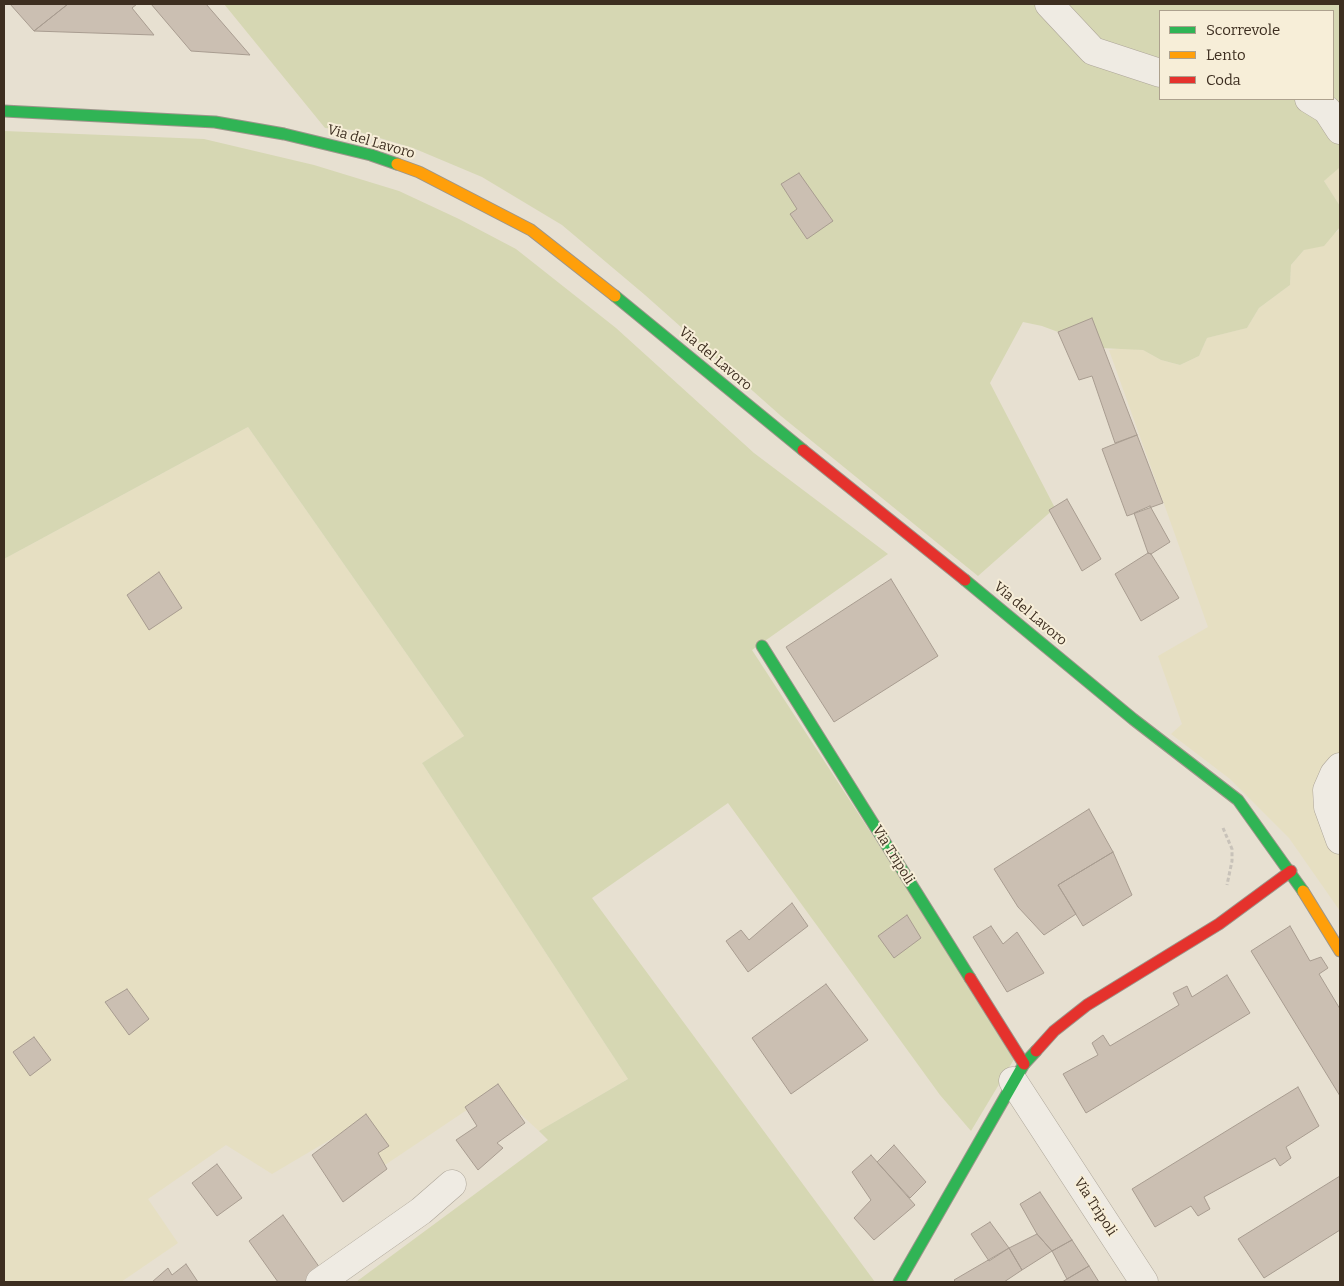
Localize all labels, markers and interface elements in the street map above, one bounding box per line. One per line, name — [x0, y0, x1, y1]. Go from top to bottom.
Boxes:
legend — [1159, 10, 1334, 100]
text: Scorrevole — [1206, 21, 1280, 39]
text: Lento — [1206, 46, 1246, 64]
text: Coda — [1206, 71, 1241, 89]
street label: Via del Lavoro — [325, 121, 417, 163]
street label: Via del Lavoro — [675, 324, 755, 394]
street label: Via del Lavoro — [990, 579, 1070, 649]
street label: Via Tripoli — [868, 822, 918, 888]
street label: Via Tripoli — [1070, 1175, 1120, 1239]

